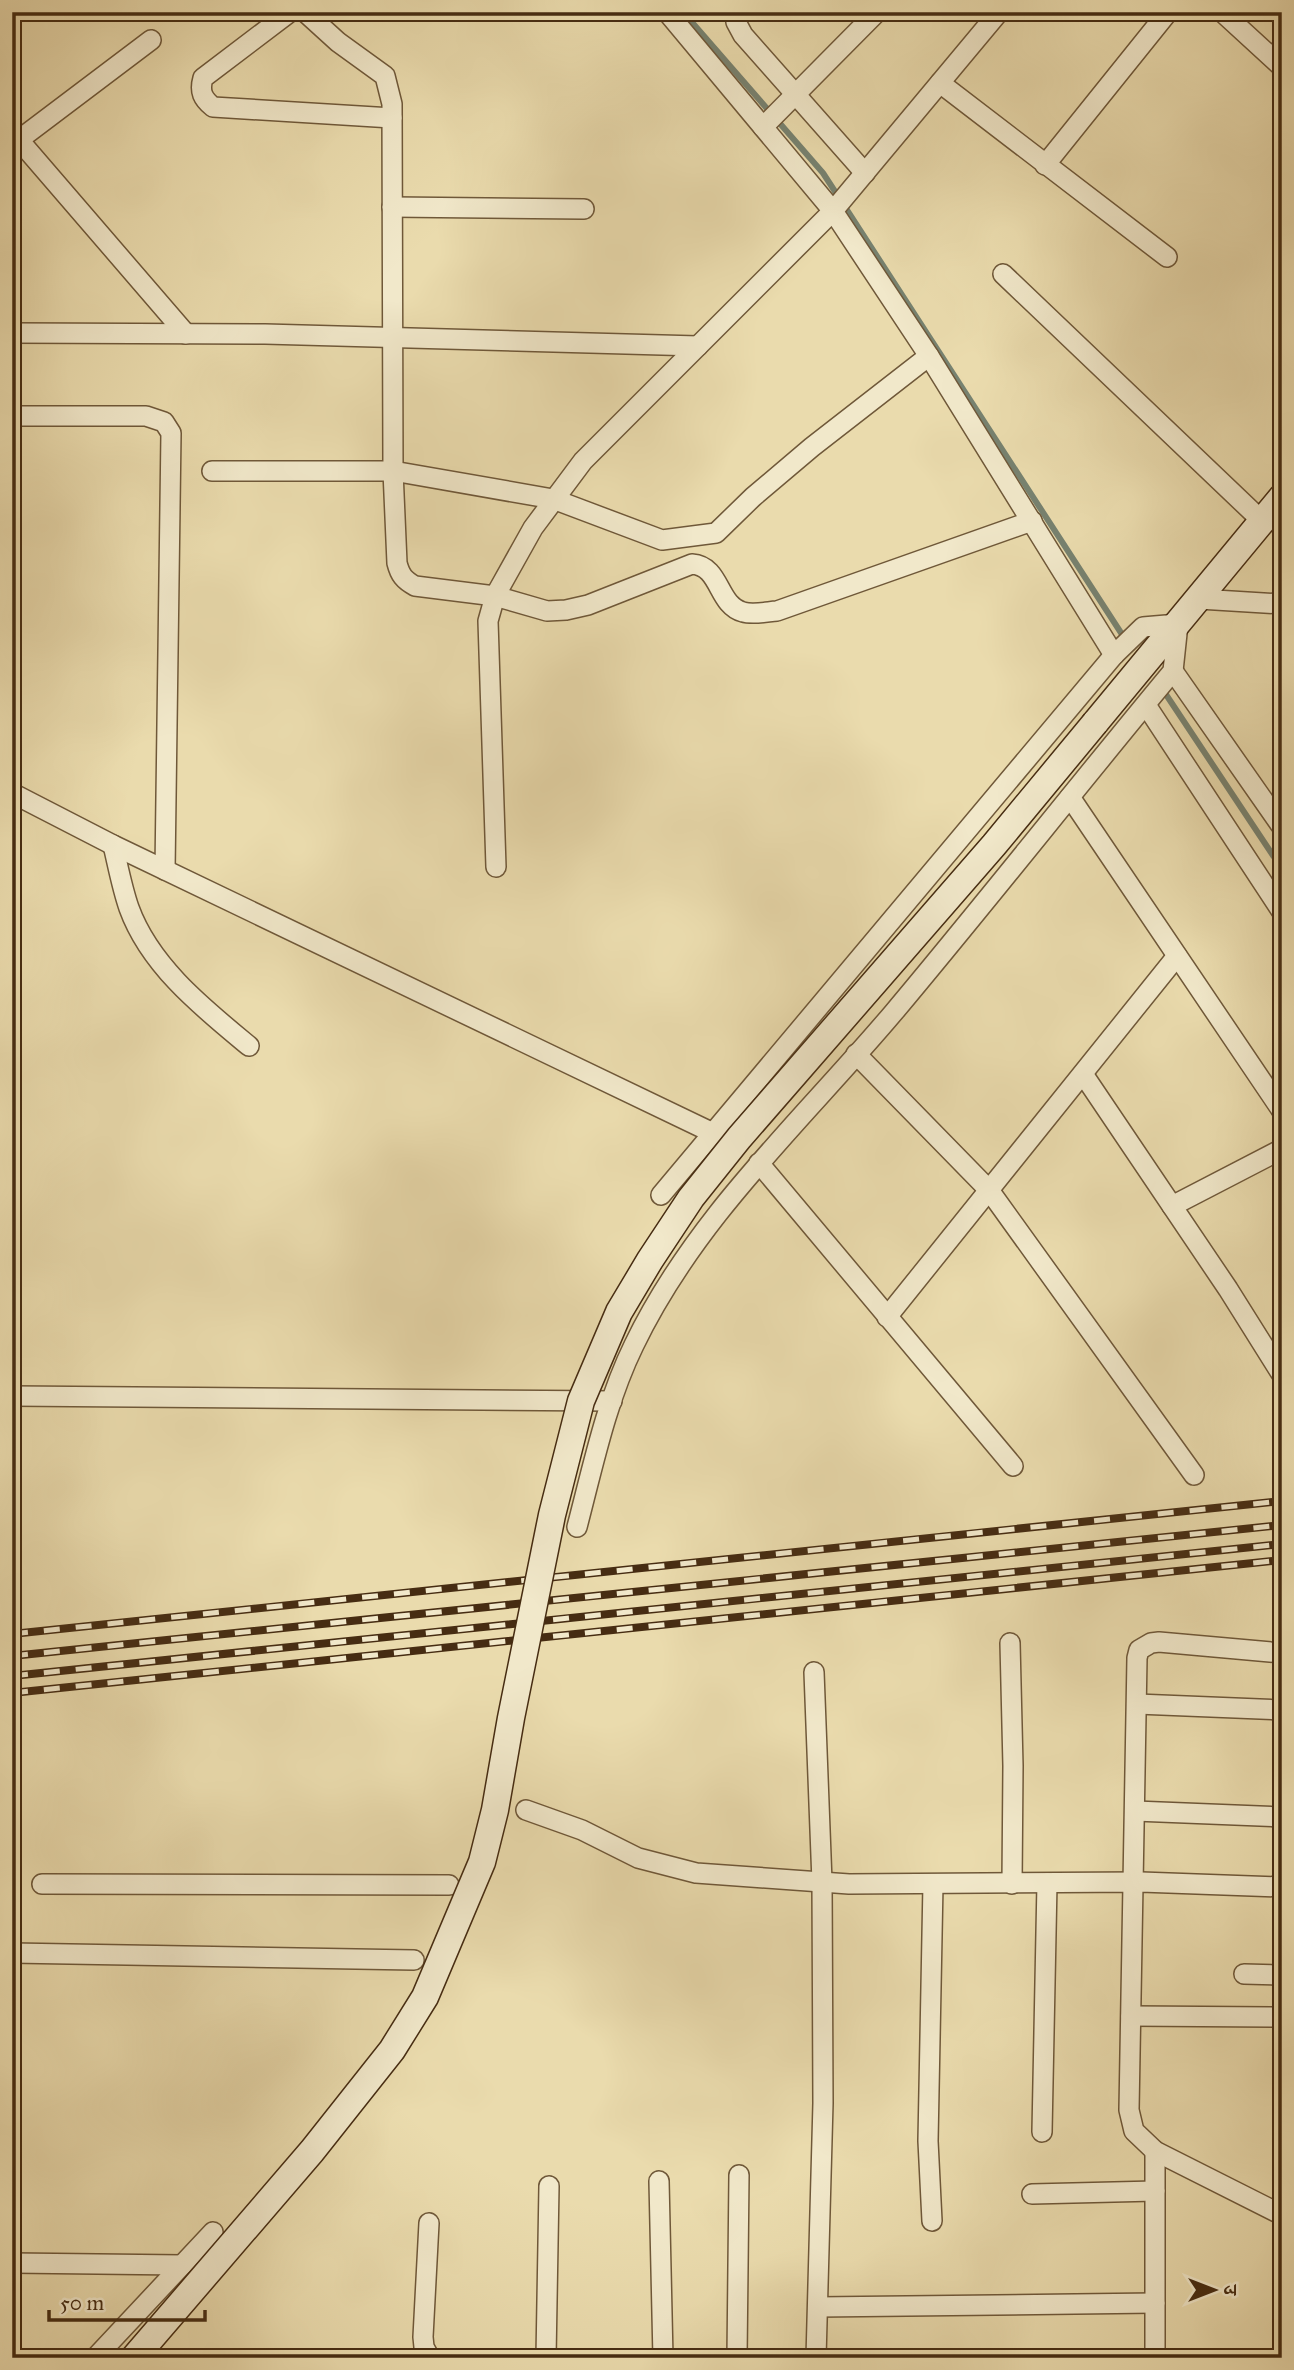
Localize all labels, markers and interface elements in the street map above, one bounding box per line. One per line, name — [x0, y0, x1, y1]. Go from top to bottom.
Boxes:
north arrow — [1178, 2254, 1248, 2324]
scale bar — [49, 2279, 205, 2323]
text: उ — [1219, 2283, 1242, 2296]
text: 50 m — [60, 2290, 105, 2316]

